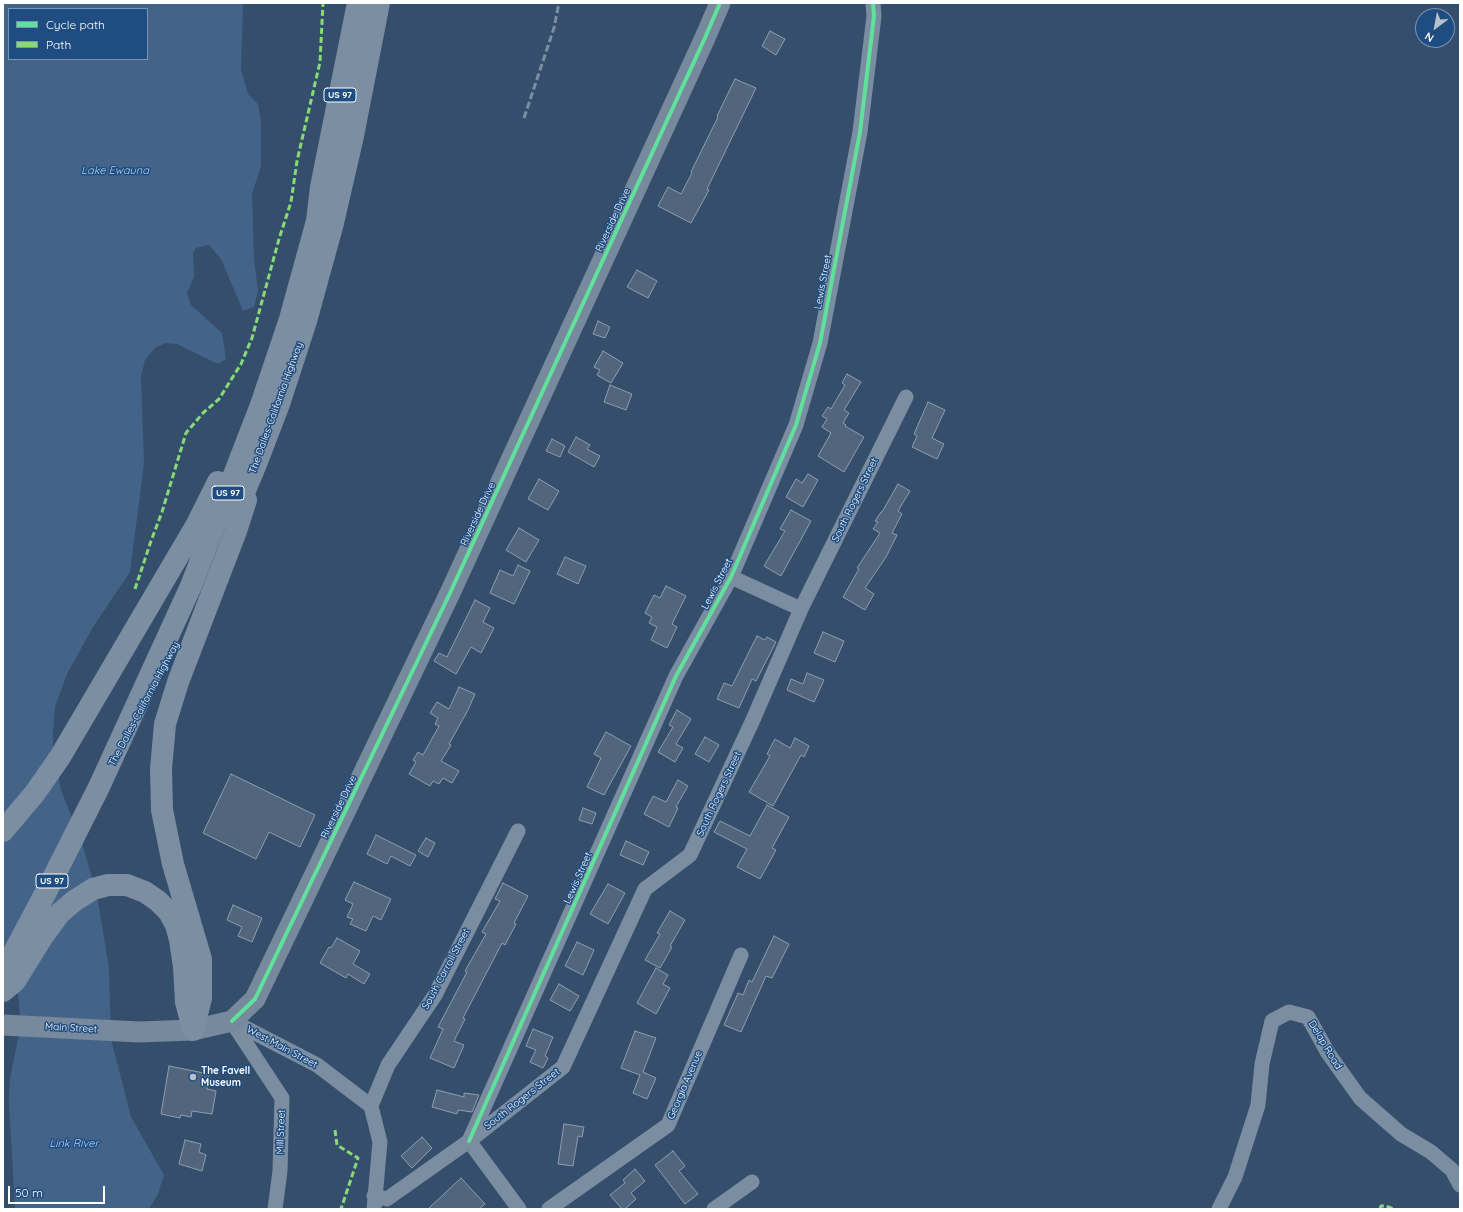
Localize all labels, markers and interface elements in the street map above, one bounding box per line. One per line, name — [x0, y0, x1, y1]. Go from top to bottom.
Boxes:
legend — [8, 8, 148, 60]
north arrow — [1415, 8, 1455, 48]
text: Cycle path — [46, 17, 105, 32]
text: N — [1422, 29, 1436, 45]
text: Path — [46, 37, 71, 52]
road number: US 97 — [324, 88, 356, 102]
water label: Lake Ewauna — [81, 164, 149, 178]
street label: Riverside Drive — [593, 186, 633, 254]
street label: Lewis Street — [812, 254, 834, 310]
street label: The Dalles-California Highway — [247, 340, 305, 476]
street label: South Rogers Street — [829, 456, 881, 544]
street label: Riverside Drive — [458, 480, 498, 548]
road number: US 97 — [212, 486, 244, 500]
street label: Lewis Street — [699, 557, 735, 611]
street label: The Dalles-California Highway — [106, 640, 182, 768]
street label: South Rogers Street — [694, 750, 744, 838]
street label: Riverside Drive — [319, 773, 359, 841]
street label: Lewis Street — [561, 850, 595, 906]
road number: US 97 — [36, 874, 68, 888]
street label: South Carroll Street — [420, 926, 472, 1012]
street label: Delap Road — [1306, 1018, 1344, 1072]
street label: Main Street — [45, 1021, 97, 1035]
street label: West Main Street — [245, 1023, 319, 1071]
street label: Georgia Avenue — [665, 1049, 705, 1121]
place label: The Favell Museum — [201, 1065, 250, 1088]
street label: South Rogers Street — [482, 1066, 562, 1132]
marker: The Favell Museum — [188, 1072, 198, 1082]
street label: Mill Street — [274, 1109, 288, 1155]
water label: Link River — [49, 1137, 99, 1151]
scale bar — [10, 1178, 107, 1204]
text: 50 m — [15, 1185, 43, 1200]

